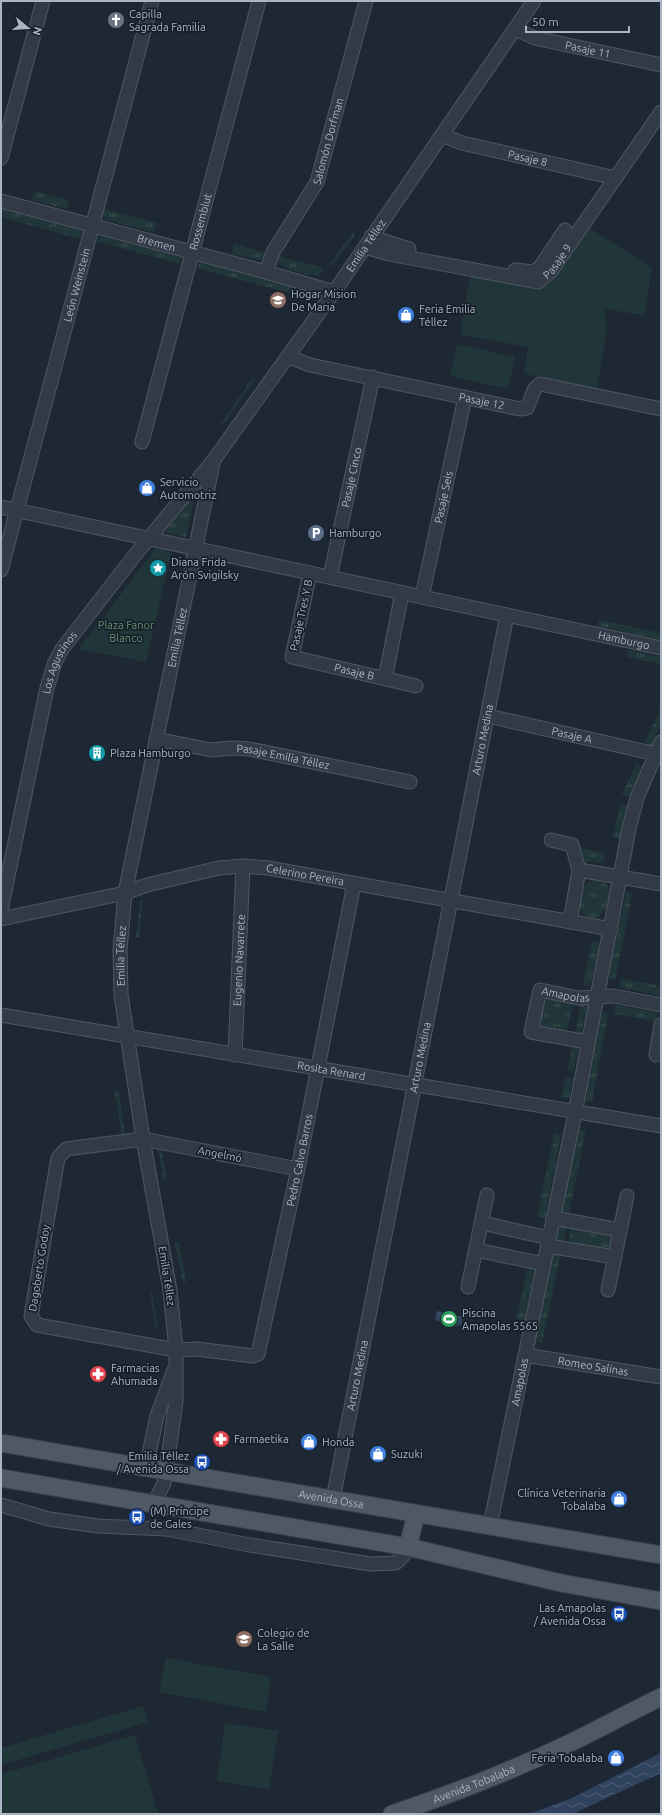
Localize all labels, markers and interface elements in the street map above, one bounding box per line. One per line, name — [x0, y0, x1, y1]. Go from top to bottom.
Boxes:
north arrow — [8, 8, 48, 48]
place label: Capilla Sagrada Familia — [129, 8, 206, 33]
scale bar — [526, 8, 629, 34]
church icon: Capilla Sagrada Familia — [106, 10, 126, 30]
text: 50 m — [532, 15, 559, 28]
text: N — [31, 25, 44, 37]
street label: Pasaje 11 — [564, 39, 612, 60]
street label: Salomón Dorfman — [311, 97, 346, 186]
street label: Pasaje 8 — [507, 148, 549, 168]
street label: Rossemblut — [187, 191, 214, 251]
street label: Emilia Téllez — [344, 217, 388, 274]
street label: Bremen — [136, 232, 177, 254]
street label: Pasaje 9 — [540, 242, 574, 281]
street label: León Weinstein — [61, 247, 92, 323]
place label: Hogar Mision De Maria — [291, 288, 356, 313]
school or university icon: Hogar Mision De Maria — [268, 290, 288, 310]
place label: Feria Emilia Téllez — [419, 303, 475, 328]
shop icon: Feria Emilia Téllez — [396, 305, 416, 325]
street label: Pasaje 12 — [458, 390, 506, 412]
street label: Pasaje Cinco — [339, 446, 364, 508]
street label: Pasaje Seis — [432, 470, 455, 525]
place label: Servicio Automotriz — [160, 476, 216, 501]
shop icon: Servicio Automotriz — [137, 478, 157, 498]
parking icon: Hamburgo — [306, 523, 326, 543]
place label: Hamburgo — [329, 527, 381, 539]
place label: Diana Frida Arón Svigilsky — [171, 556, 239, 581]
place icon: Diana Frida Arón Svigilsky — [148, 558, 168, 578]
street label: Pasaje Tres Y B — [288, 578, 314, 652]
street label: Emilia Téllez — [165, 606, 189, 668]
park label: Plaza Fanor Blanco — [98, 619, 155, 644]
street label: Los Agustinos — [40, 629, 79, 695]
street label: Hamburgo — [597, 629, 651, 651]
street label: Pasaje B — [333, 661, 376, 682]
street label: Arturo Medina — [470, 703, 495, 776]
street label: Pasaje A — [551, 725, 594, 746]
street label: Pasaje Emilia Téllez — [236, 742, 331, 771]
building icon: Plaza Hamburgo — [87, 743, 107, 763]
place label: Plaza Hamburgo — [110, 747, 191, 759]
street label: Celerino Pereira — [265, 862, 345, 887]
street label: Eugenio Navarrete — [231, 914, 247, 1006]
street label: Emilia Téllez — [114, 925, 128, 986]
street label: Amapolas — [541, 985, 590, 1004]
street label: Arturo Medina — [407, 1021, 433, 1094]
street label: Rosita Renard — [296, 1059, 366, 1082]
street label: Pedro Calvo Barros — [284, 1113, 315, 1207]
street label: Angelmó — [197, 1144, 243, 1164]
street label: Dagoberto Godoy — [26, 1223, 52, 1312]
street label: Emilia Téllez — [156, 1245, 178, 1307]
place label: Piscina Amapolas 5565 — [462, 1307, 538, 1332]
sports icon: Piscina Amapolas 5565 — [439, 1309, 459, 1329]
street label: Arturo Medina — [345, 1339, 370, 1412]
street label: Romeo Salinas — [557, 1354, 630, 1378]
street label: Amapolas — [509, 1357, 530, 1407]
place label: Farmacias Ahumada — [111, 1362, 160, 1387]
pharmacy icon: Farmacias Ahumada — [88, 1364, 108, 1384]
pharmacy icon: Farmaetika — [211, 1429, 231, 1449]
shop icon: Honda — [299, 1432, 319, 1452]
place label: Farmaetika — [234, 1433, 289, 1445]
place label: Honda — [322, 1436, 354, 1448]
shop icon: Suzuki — [368, 1444, 388, 1464]
place label: Suzuki — [391, 1448, 423, 1460]
place label: Emilia Téllez / Avenida Ossa — [116, 1450, 189, 1475]
bus stop icon: Emilia Téllez / Avenida Ossa — [192, 1452, 212, 1472]
place label: Clínica Veterinaria Tobalaba — [517, 1487, 606, 1512]
street label: Avenida Ossa — [298, 1488, 365, 1510]
shop icon: Clínica Veterinaria Tobalaba — [609, 1489, 629, 1509]
place label: (M) Príncipe de Gales — [150, 1505, 209, 1530]
bus stop icon: (M) Príncipe de Gales — [127, 1507, 147, 1527]
place label: Las Amapolas / Avenida Ossa — [533, 1602, 606, 1627]
bus stop icon: Las Amapolas / Avenida Ossa — [609, 1604, 629, 1624]
place label: Colegio de La Salle — [257, 1627, 310, 1652]
school or university icon: Colegio de La Salle — [234, 1629, 254, 1649]
shop icon: Feria Tobalaba — [606, 1748, 626, 1768]
place label: Feria Tobalaba — [531, 1752, 603, 1764]
street label: Avenida Tobalaba — [431, 1763, 516, 1805]

